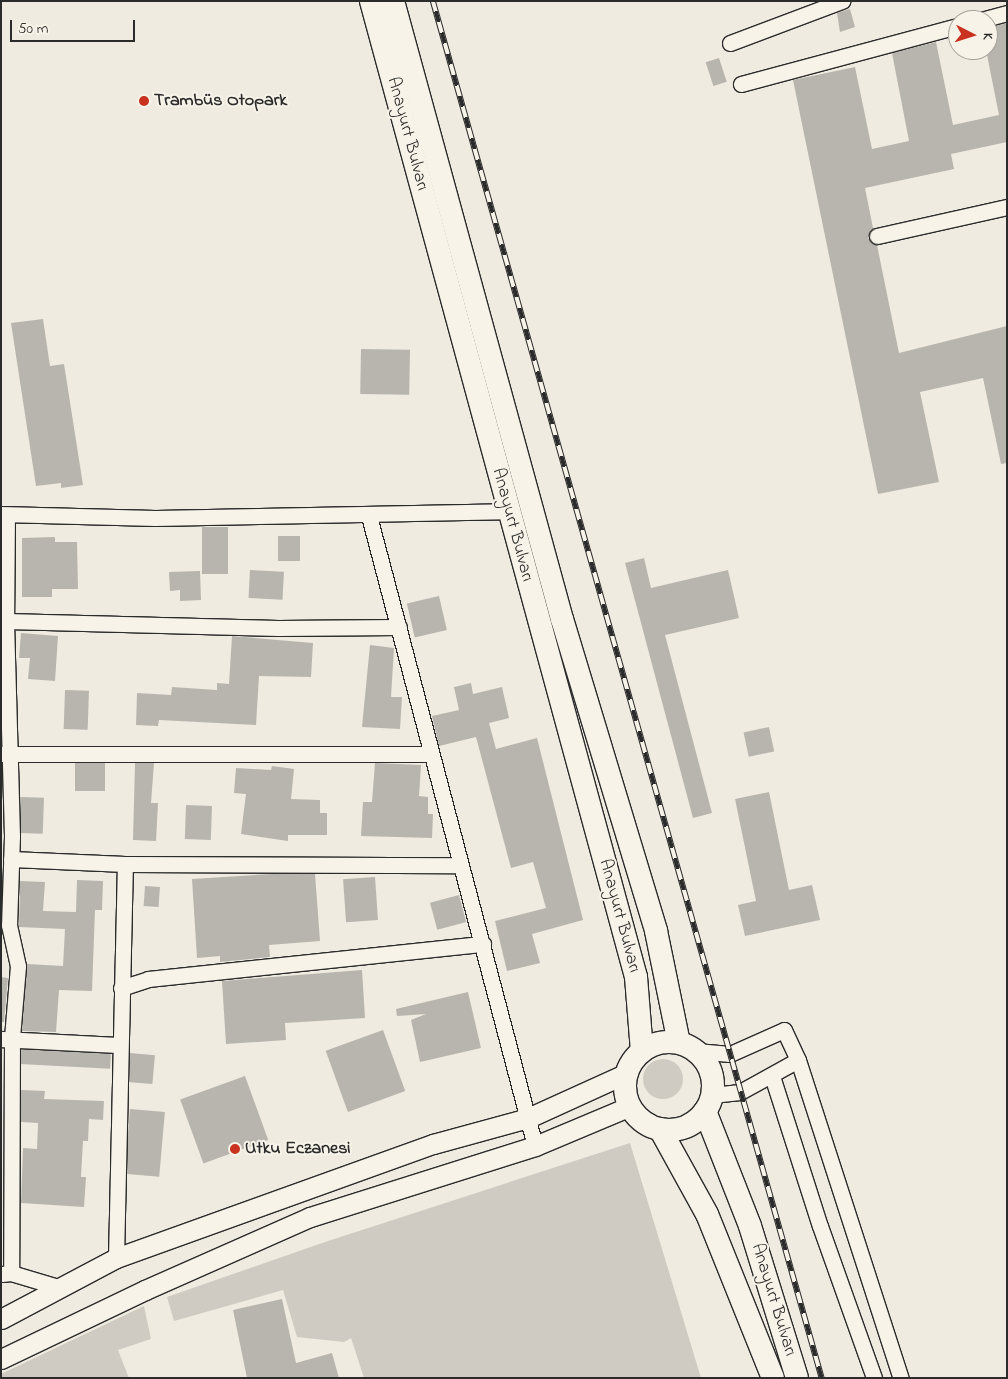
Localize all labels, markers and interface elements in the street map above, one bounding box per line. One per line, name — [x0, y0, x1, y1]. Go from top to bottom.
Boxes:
scale bar — [12, 10, 138, 42]
north arrow — [948, 10, 998, 60]
text: 50 m — [18, 18, 48, 40]
text: K — [977, 32, 998, 41]
street label: Anayurt Bulvarı — [381, 75, 433, 193]
place label: Trambüs Otopark — [154, 90, 287, 112]
marker: Trambüs Otopark — [138, 95, 150, 107]
street label: Anayurt Bulvarı — [486, 466, 538, 584]
street label: Anayurt Bulvarı — [593, 857, 645, 975]
place label: Utku Eczanesi — [245, 1138, 351, 1160]
marker: Utku Eczanesi — [229, 1143, 241, 1155]
street label: Anayurt Bulvarı — [746, 1241, 800, 1359]

